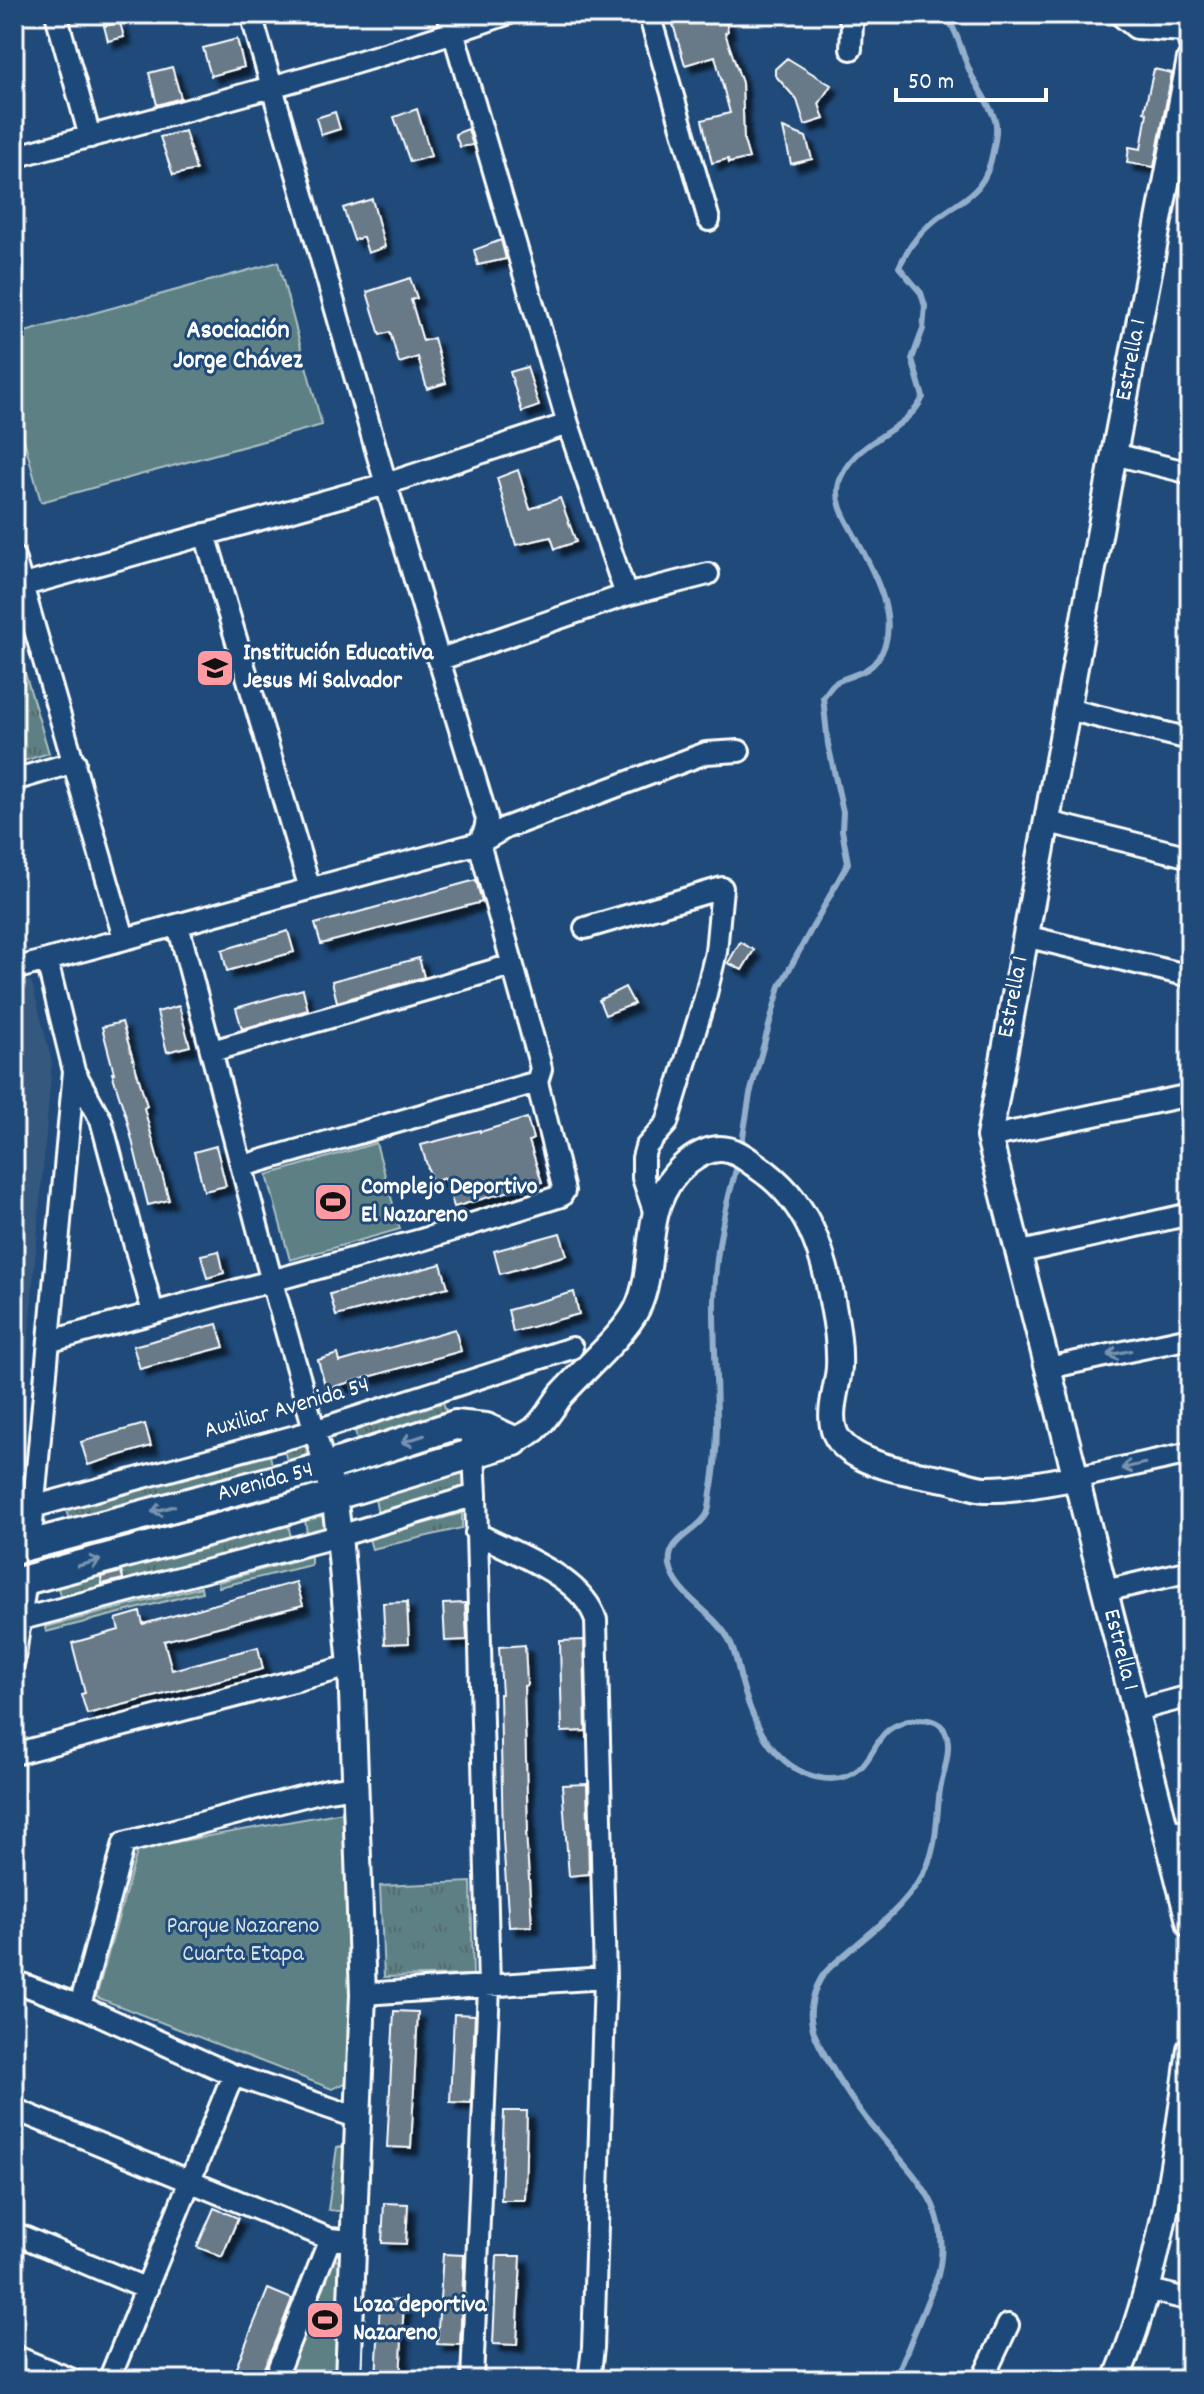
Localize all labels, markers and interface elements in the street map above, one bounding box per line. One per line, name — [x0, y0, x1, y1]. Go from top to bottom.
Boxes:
scale bar — [896, 52, 1046, 102]
text: 50 m — [908, 66, 954, 100]
district label: Asociación Jorge Chávez — [173, 313, 304, 380]
street label: Estrella 1 — [1107, 316, 1157, 404]
place label: Institución Educativa Jesus Mi Salvador — [243, 637, 434, 699]
school or university icon: Institución Educativa Jesus Mi Salvador — [194, 647, 236, 689]
street label: Estrella 1 — [989, 953, 1039, 1041]
place label: Complejo Deportivo El Nazareno — [361, 1171, 538, 1233]
sports icon: Complejo Deportivo El Nazareno — [312, 1181, 354, 1223]
one-way arrow — [1107, 1346, 1132, 1361]
street label: Auxiliar Avenida 54 — [200, 1369, 374, 1449]
one-way arrow — [401, 1432, 427, 1447]
street label: Avenida 54 — [214, 1454, 317, 1512]
one-way arrow — [1120, 1459, 1146, 1474]
one-way arrow — [150, 1502, 176, 1517]
one-way arrow — [76, 1554, 102, 1569]
street label: Estrella 1 — [1093, 1606, 1147, 1694]
park label: Parque Nazareno Cuarta Etapa — [167, 1910, 319, 1972]
place label: Loza deportiva Nazareno — [353, 2289, 487, 2351]
sports icon: Loza deportiva Nazareno — [304, 2299, 346, 2341]

